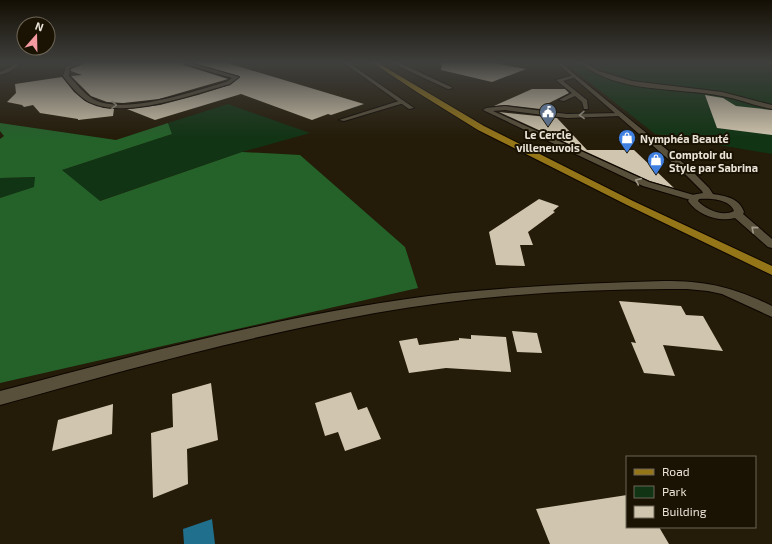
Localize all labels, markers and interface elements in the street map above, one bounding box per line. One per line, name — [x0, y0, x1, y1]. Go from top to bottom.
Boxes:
north arrow — [16, 16, 56, 56]
text: N — [34, 19, 46, 34]
one-way arrow — [111, 101, 117, 110]
public building icon: Le Cercle villeneuvois — [538, 102, 558, 127]
one-way arrow — [579, 111, 585, 119]
place label: Le Cercle villeneuvois — [516, 128, 580, 154]
shop icon: Nymphéa Beauté — [617, 128, 637, 153]
place label: Nymphéa Beauté — [640, 132, 729, 146]
place label: Comptoir du Style par Sabrina — [669, 148, 758, 175]
shop icon: Comptoir du Style par Sabrina — [646, 150, 666, 175]
one-way arrow — [635, 178, 643, 186]
one-way arrow — [752, 227, 759, 234]
legend — [626, 456, 756, 528]
text: Road — [662, 464, 690, 478]
text: Park — [662, 484, 687, 498]
text: Building — [662, 504, 707, 518]

